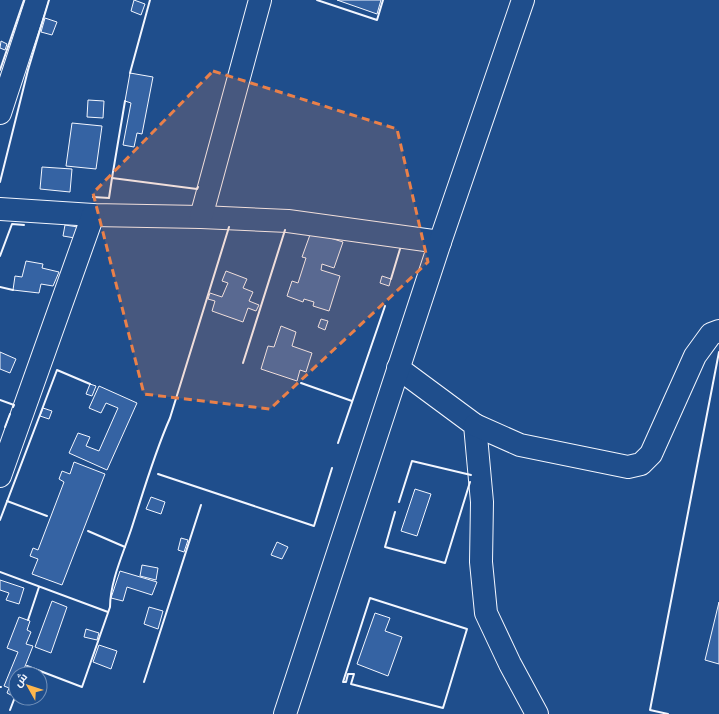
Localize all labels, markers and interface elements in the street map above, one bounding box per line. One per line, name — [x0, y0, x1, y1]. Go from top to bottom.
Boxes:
north arrow — [8, 666, 48, 706]
text: ش — [11, 670, 30, 690]

